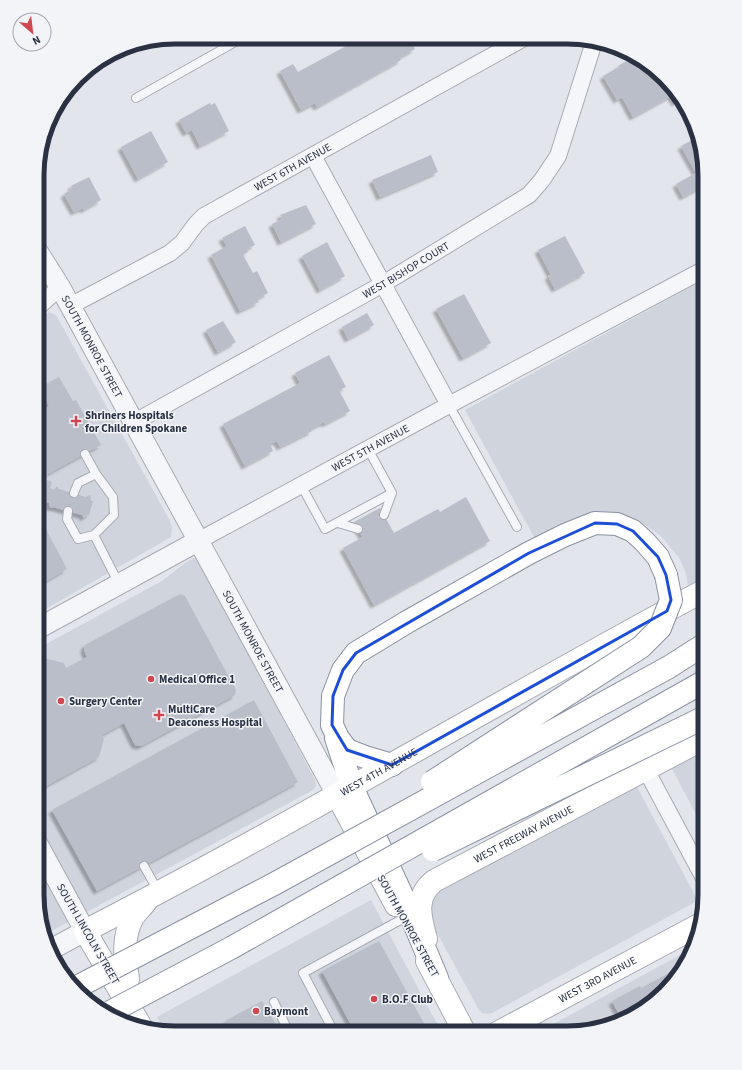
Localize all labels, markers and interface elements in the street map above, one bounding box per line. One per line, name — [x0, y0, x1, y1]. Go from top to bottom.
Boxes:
north arrow — [12, 12, 52, 52]
text: N — [30, 32, 43, 49]
street label: WEST 6TH AVENUE — [251, 139, 334, 194]
street label: WEST BISHOP COURT — [360, 238, 452, 301]
street label: SOUTH MONROE STREET — [58, 292, 127, 401]
place label: Shriners Hospitals for Children Spokane — [85, 408, 187, 436]
marker: Shriners Hospitals for Children Spokane — [70, 415, 82, 427]
street label: WEST 5TH AVENUE — [329, 420, 412, 475]
street label: SOUTH MONROE STREET — [219, 587, 287, 696]
place label: Medical Office 1 — [159, 672, 235, 687]
marker: Medical Office 1 — [146, 674, 156, 684]
place label: Surgery Center — [69, 694, 142, 709]
marker: Surgery Center — [56, 696, 66, 706]
place label: MultiCare Deaconess Hospital — [168, 702, 263, 730]
marker: MultiCare Deaconess Hospital — [153, 709, 165, 721]
street label: WEST 4TH AVENUE — [337, 744, 420, 799]
street label: WEST FREEWAY AVENUE — [471, 801, 576, 866]
street label: SOUTH MONROE STREET — [374, 872, 442, 980]
street label: SOUTH LINCOLN STREET — [53, 881, 123, 987]
street label: WEST 3RD AVENUE — [556, 952, 639, 1006]
place label: B.O.F Club — [382, 992, 433, 1007]
marker: B.O.F Club — [369, 994, 379, 1004]
place label: Baymont — [264, 1004, 309, 1019]
marker: Baymont — [251, 1006, 261, 1016]

